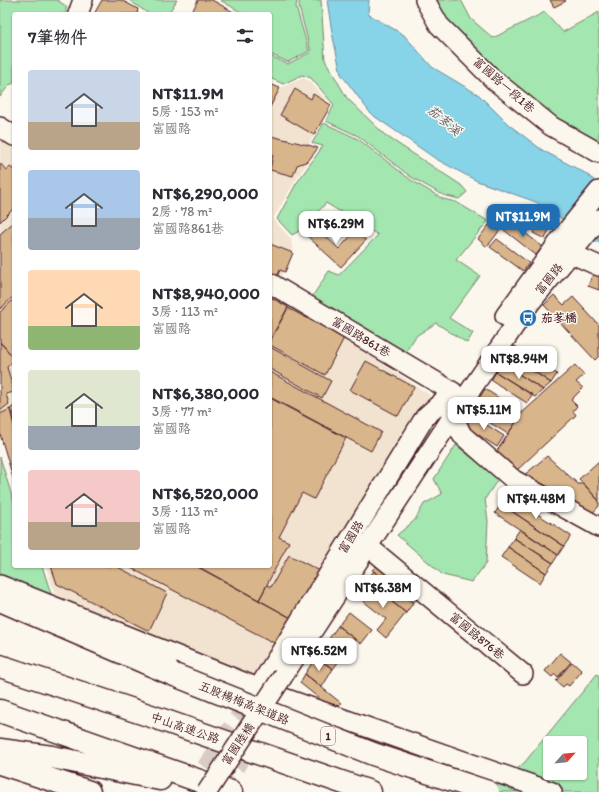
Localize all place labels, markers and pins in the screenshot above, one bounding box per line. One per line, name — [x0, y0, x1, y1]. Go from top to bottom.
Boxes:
pin: NT$11.9M — [482, 204, 564, 238]
pin: NT$6.29M — [295, 211, 377, 245]
bus stop icon: 茄苳橋 — [518, 308, 538, 328]
place label: 茄苳橋 — [541, 311, 577, 325]
pin: NT$8.94M — [478, 346, 560, 380]
pin: NT$5.11M — [443, 397, 525, 431]
pin: NT$4.48M — [495, 486, 577, 520]
pin: NT$6.38M — [342, 575, 424, 609]
pin: NT$6.52M — [278, 638, 360, 672]

